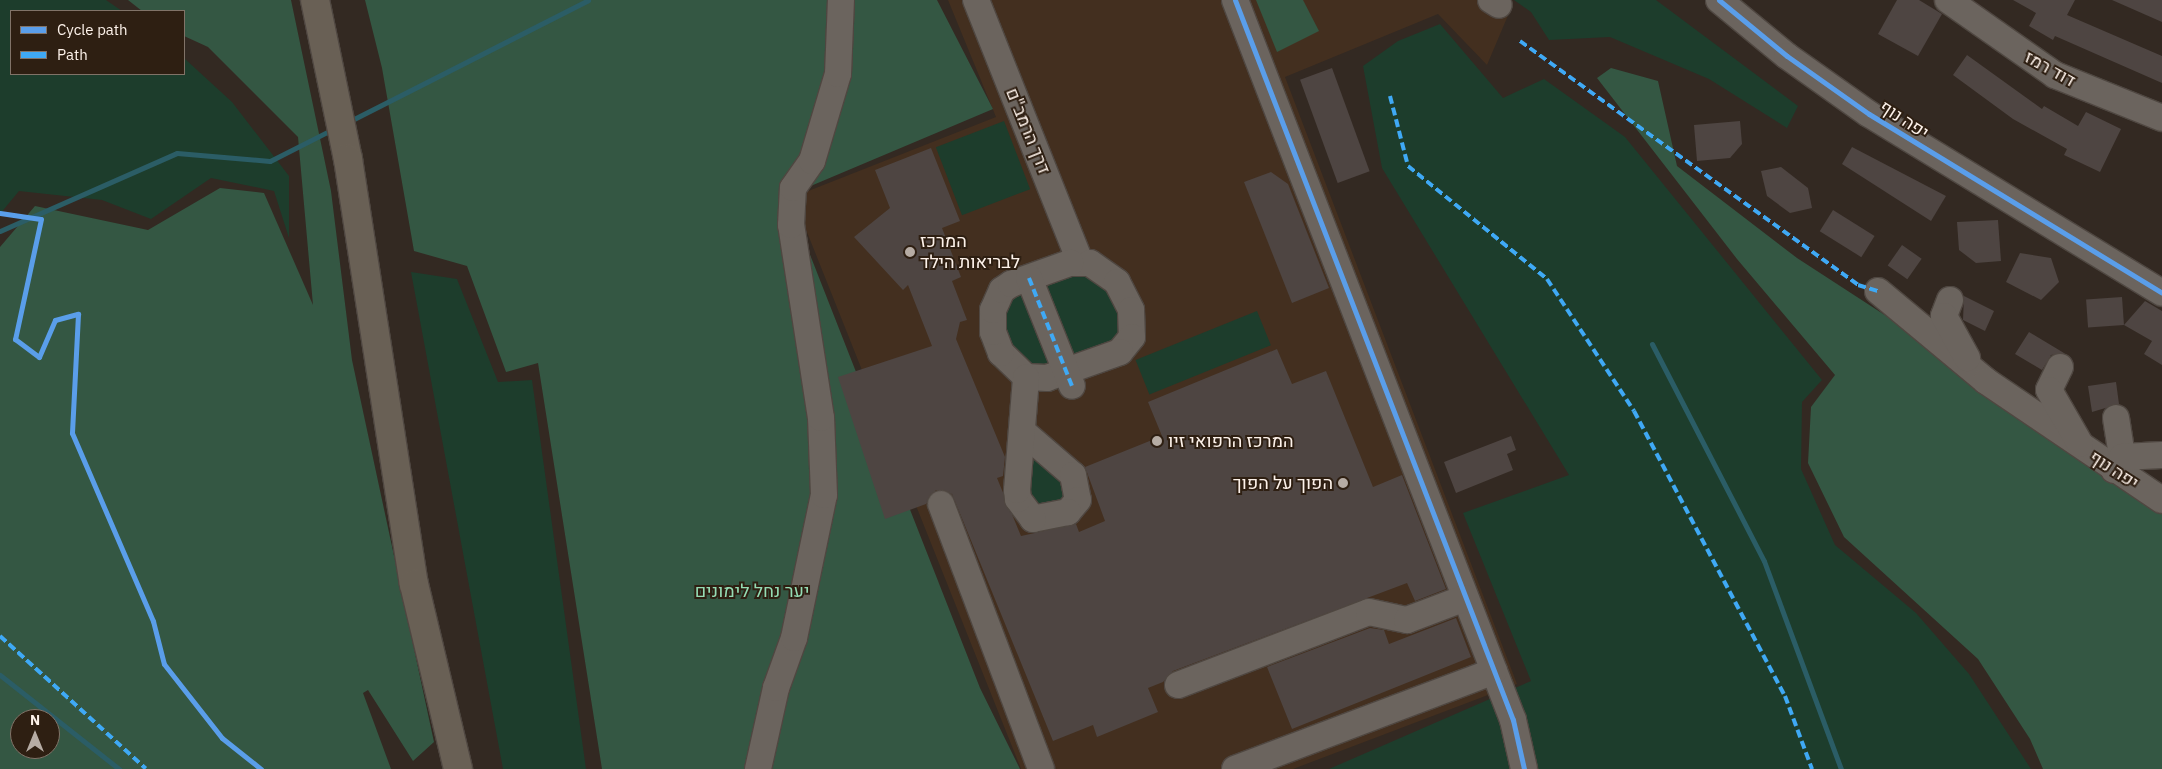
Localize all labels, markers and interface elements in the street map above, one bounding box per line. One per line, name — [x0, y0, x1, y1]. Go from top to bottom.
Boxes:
legend — [10, 10, 185, 75]
text: Cycle path — [57, 20, 128, 39]
text: Path — [57, 45, 88, 64]
street label: דוד רמז — [2021, 46, 2079, 92]
street label: דרך הרמב"ם — [1001, 85, 1055, 177]
street label: יפה נוף — [1875, 96, 1933, 144]
place label: המרכז לבריאות הילד — [920, 231, 1020, 274]
marker: המרכז לבריאות הילד — [904, 246, 916, 258]
place label: המרכז הרפואי זיו — [1168, 430, 1293, 452]
marker: המרכז הרפואי זיו — [1150, 434, 1164, 448]
street label: יפה נוף — [2085, 446, 2143, 494]
place label: הפוך על הפוך — [1233, 472, 1333, 494]
marker: הפוך על הפוך — [1337, 477, 1349, 489]
park label: יער נחל לימונים — [695, 580, 809, 602]
north arrow — [10, 709, 60, 759]
text: N — [30, 711, 40, 729]

